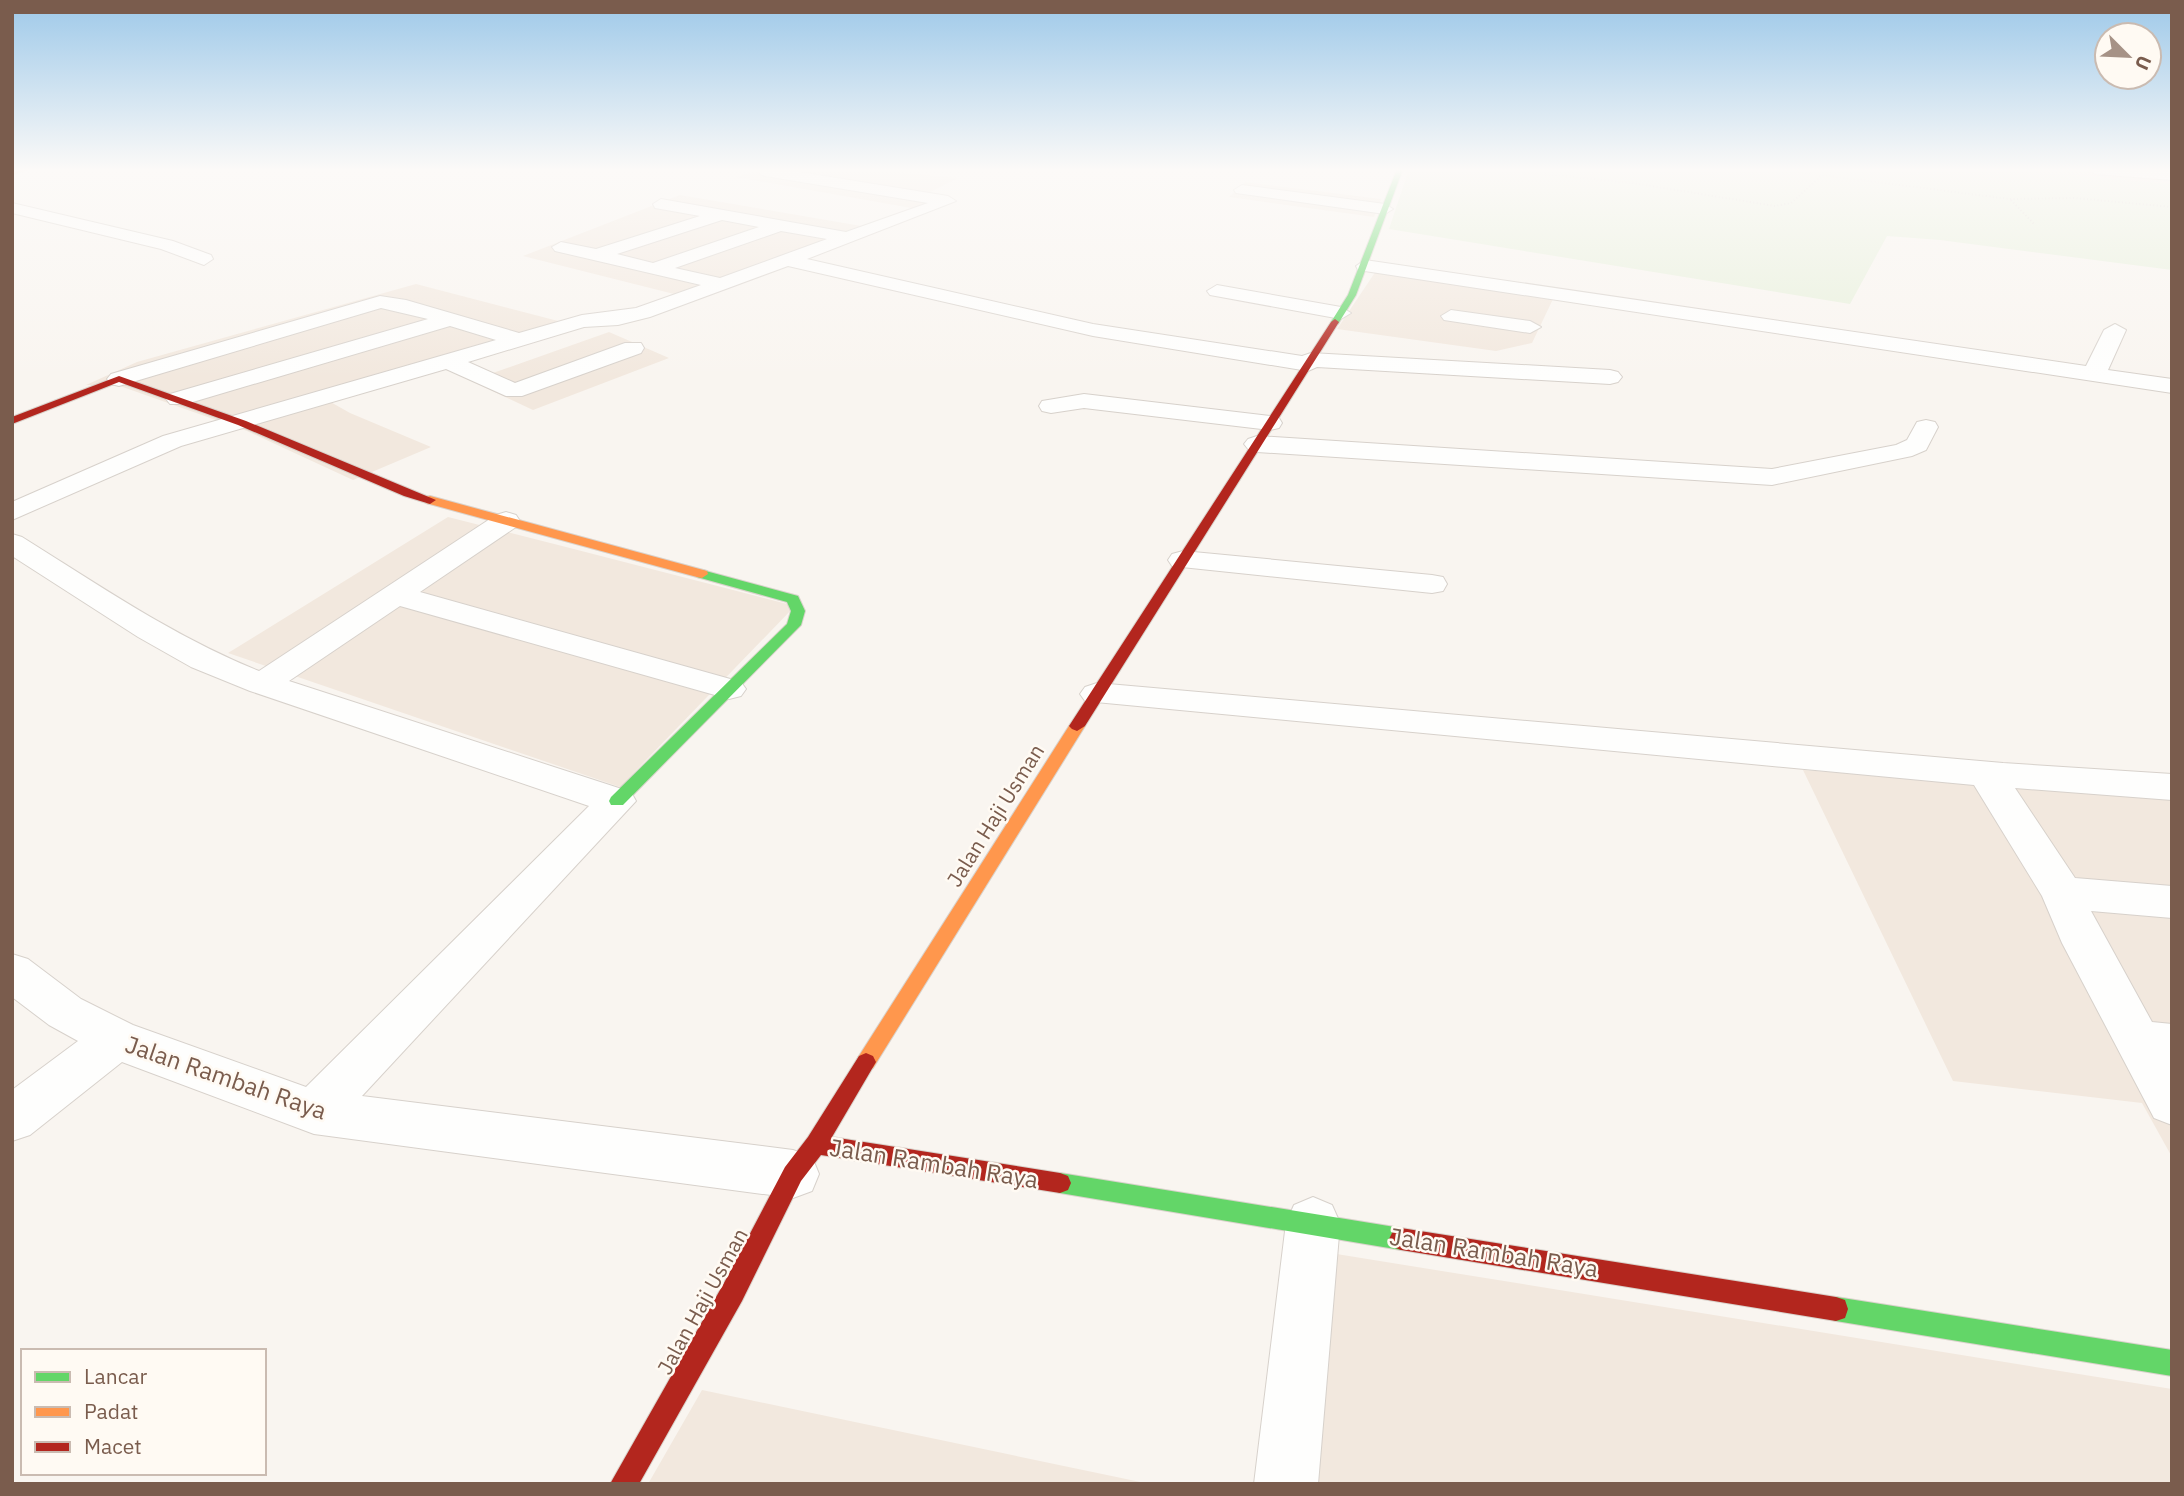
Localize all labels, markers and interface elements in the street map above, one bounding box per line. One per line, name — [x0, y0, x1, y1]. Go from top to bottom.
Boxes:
north arrow — [2093, 21, 2163, 91]
text: U — [2130, 52, 2157, 74]
street label: Jalan Haji Usman — [940, 738, 1050, 892]
street label: Jalan Rambah Raya — [121, 1028, 331, 1127]
street label: Jalan Rambah Raya — [827, 1131, 1041, 1195]
street label: Jalan Rambah Raya — [1387, 1220, 1601, 1284]
street label: Jalan Haji Usman — [650, 1223, 754, 1379]
legend — [21, 1349, 266, 1475]
text: Lancar — [84, 1362, 147, 1390]
text: Padat — [84, 1397, 139, 1425]
text: Macet — [84, 1432, 142, 1460]

